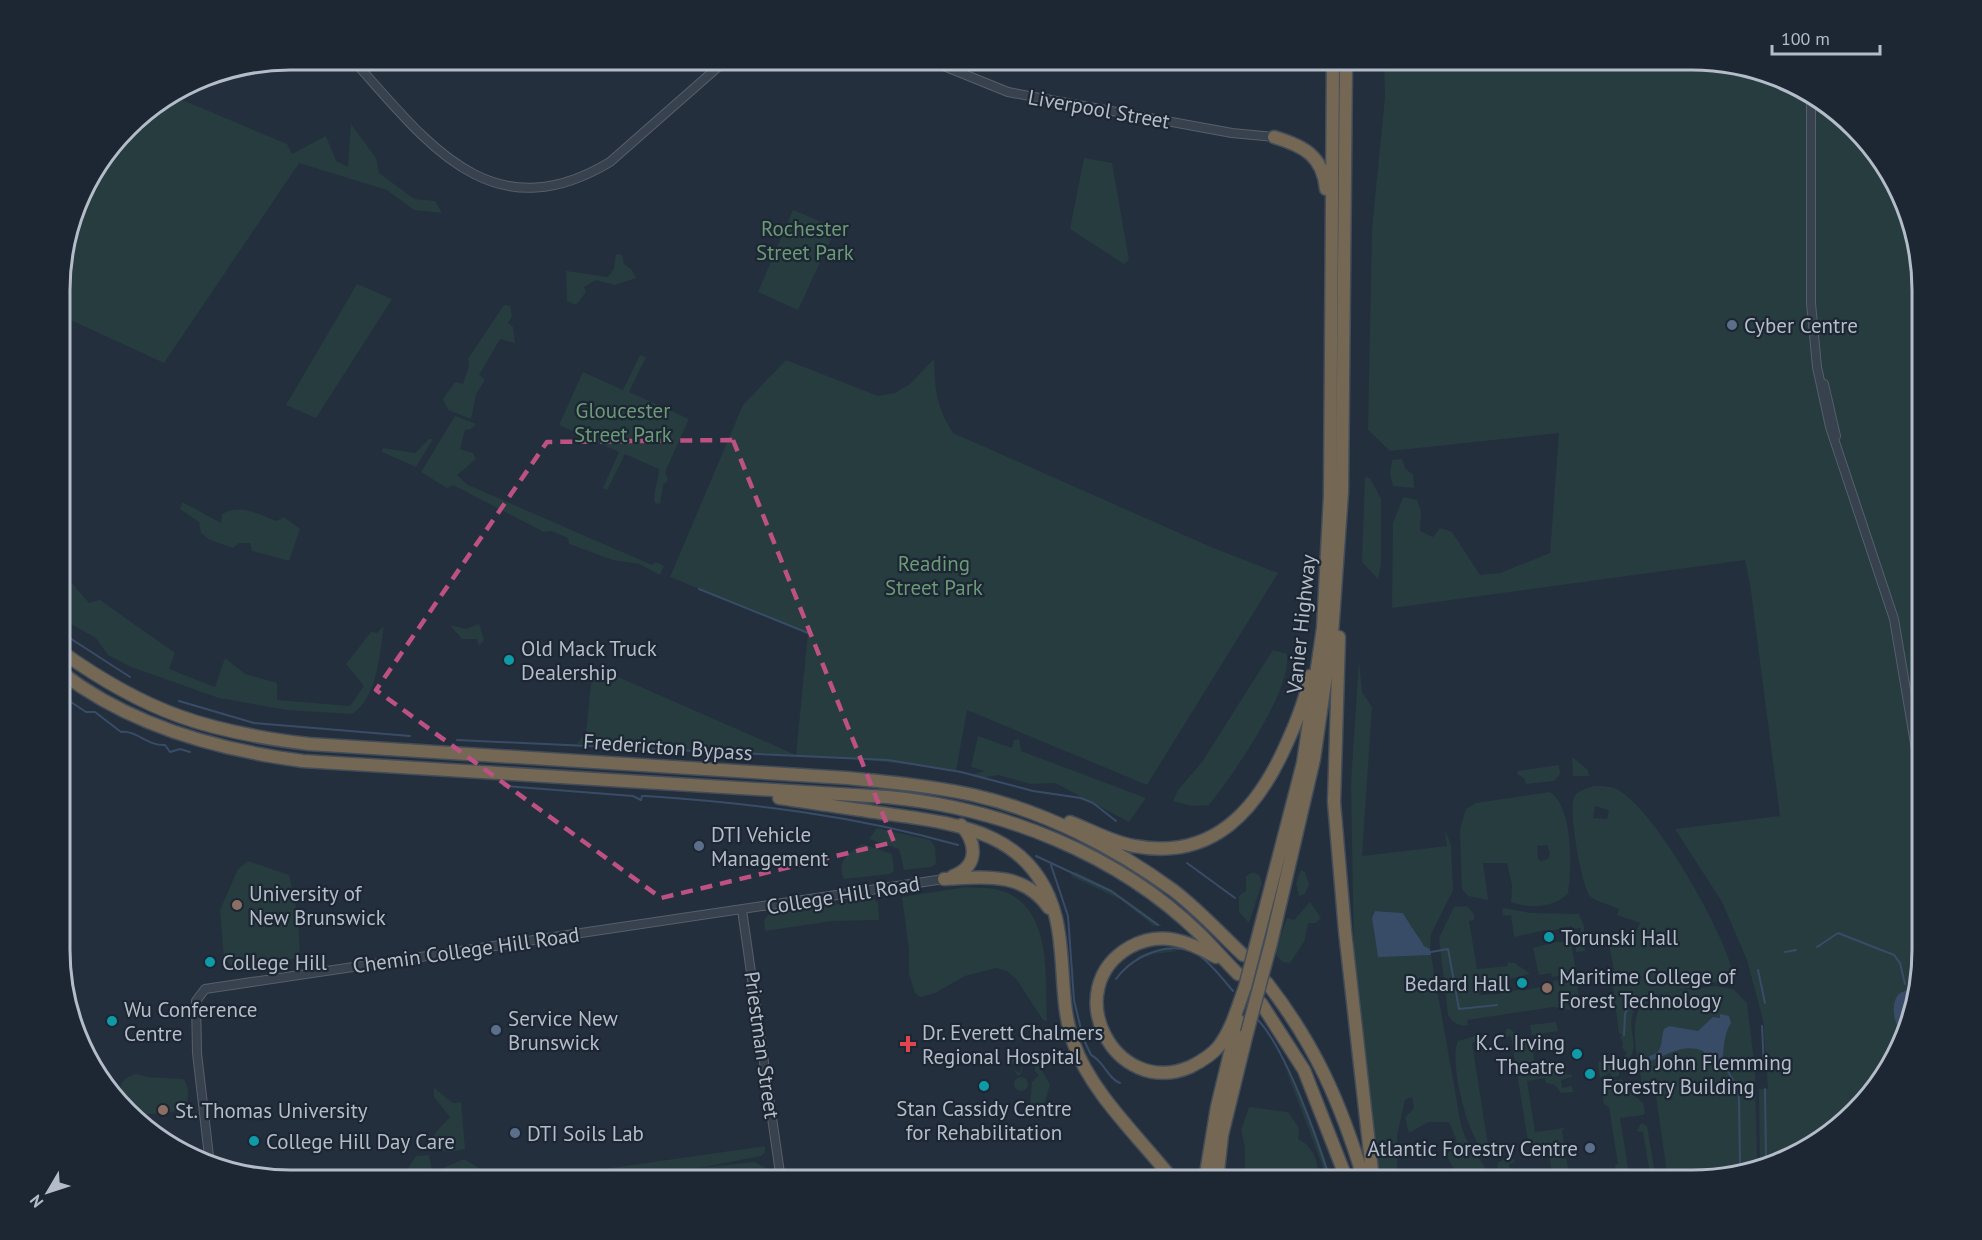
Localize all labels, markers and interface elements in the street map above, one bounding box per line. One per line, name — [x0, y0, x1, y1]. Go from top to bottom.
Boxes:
scale bar — [1772, 18, 1880, 56]
text: 100 m — [1781, 27, 1830, 50]
street label: Liverpool Street — [1026, 83, 1172, 135]
park label: Rochester Street Park — [756, 215, 854, 266]
place label: Cyber Centre — [1744, 312, 1858, 339]
marker: Cyber Centre — [1725, 318, 1739, 332]
park label: Gloucester Street Park — [574, 397, 672, 448]
park label: Reading Street Park — [885, 550, 983, 601]
street label: Vanier Highway — [1280, 553, 1322, 696]
place label: Old Mack Truck Dealership — [521, 635, 657, 686]
marker: Old Mack Truck Dealership — [502, 653, 516, 667]
street label: Fredericton Bypass — [582, 728, 754, 766]
place label: DTI Vehicle Management — [711, 821, 828, 872]
marker: DTI Vehicle Management — [692, 839, 706, 853]
street label: College Hill Road — [764, 870, 922, 920]
place label: University of New Brunswick — [249, 880, 386, 931]
marker: University of New Brunswick — [230, 898, 244, 912]
street label: Chemin College Hill Road — [351, 921, 581, 979]
place label: Torunski Hall — [1561, 924, 1678, 951]
marker: Torunski Hall — [1542, 930, 1556, 944]
place label: College Hill — [222, 949, 327, 976]
marker: College Hill — [203, 955, 217, 969]
place label: Maritime College of Forest Technology — [1559, 963, 1737, 1014]
street label: Priestman Street — [738, 970, 786, 1120]
place label: Bedard Hall — [1405, 970, 1510, 997]
marker: Bedard Hall — [1515, 976, 1529, 990]
marker: Maritime College of Forest Technology — [1540, 981, 1554, 995]
place label: Wu Conference Centre — [124, 996, 258, 1047]
place label: Service New Brunswick — [508, 1005, 619, 1056]
marker: Wu Conference Centre — [105, 1014, 119, 1028]
place label: Dr. Everett Chalmers Regional Hospital — [922, 1019, 1103, 1070]
marker: Service New Brunswick — [489, 1023, 503, 1037]
place label: K.C. Irving Theatre — [1475, 1029, 1565, 1080]
marker: Dr. Everett Chalmers Regional Hospital — [899, 1035, 917, 1053]
marker: K.C. Irving Theatre — [1570, 1047, 1584, 1061]
place label: Hugh John Flemming Forestry Building — [1602, 1049, 1792, 1100]
marker: Hugh John Flemming Forestry Building — [1583, 1067, 1597, 1081]
marker: Stan Cassidy Centre for Rehabilitation — [977, 1079, 991, 1093]
place label: Stan Cassidy Centre for Rehabilitation — [896, 1095, 1072, 1146]
place label: St. Thomas University — [175, 1097, 368, 1124]
marker: St. Thomas University — [156, 1103, 170, 1117]
place label: DTI Soils Lab — [527, 1120, 644, 1147]
marker: DTI Soils Lab — [508, 1126, 522, 1140]
place label: College Hill Day Care — [266, 1128, 455, 1155]
marker: College Hill Day Care — [247, 1134, 261, 1148]
place label: Atlantic Forestry Centre — [1368, 1135, 1578, 1162]
marker: Atlantic Forestry Centre — [1583, 1141, 1597, 1155]
north arrow — [18, 1162, 78, 1222]
text: N — [25, 1191, 47, 1212]

